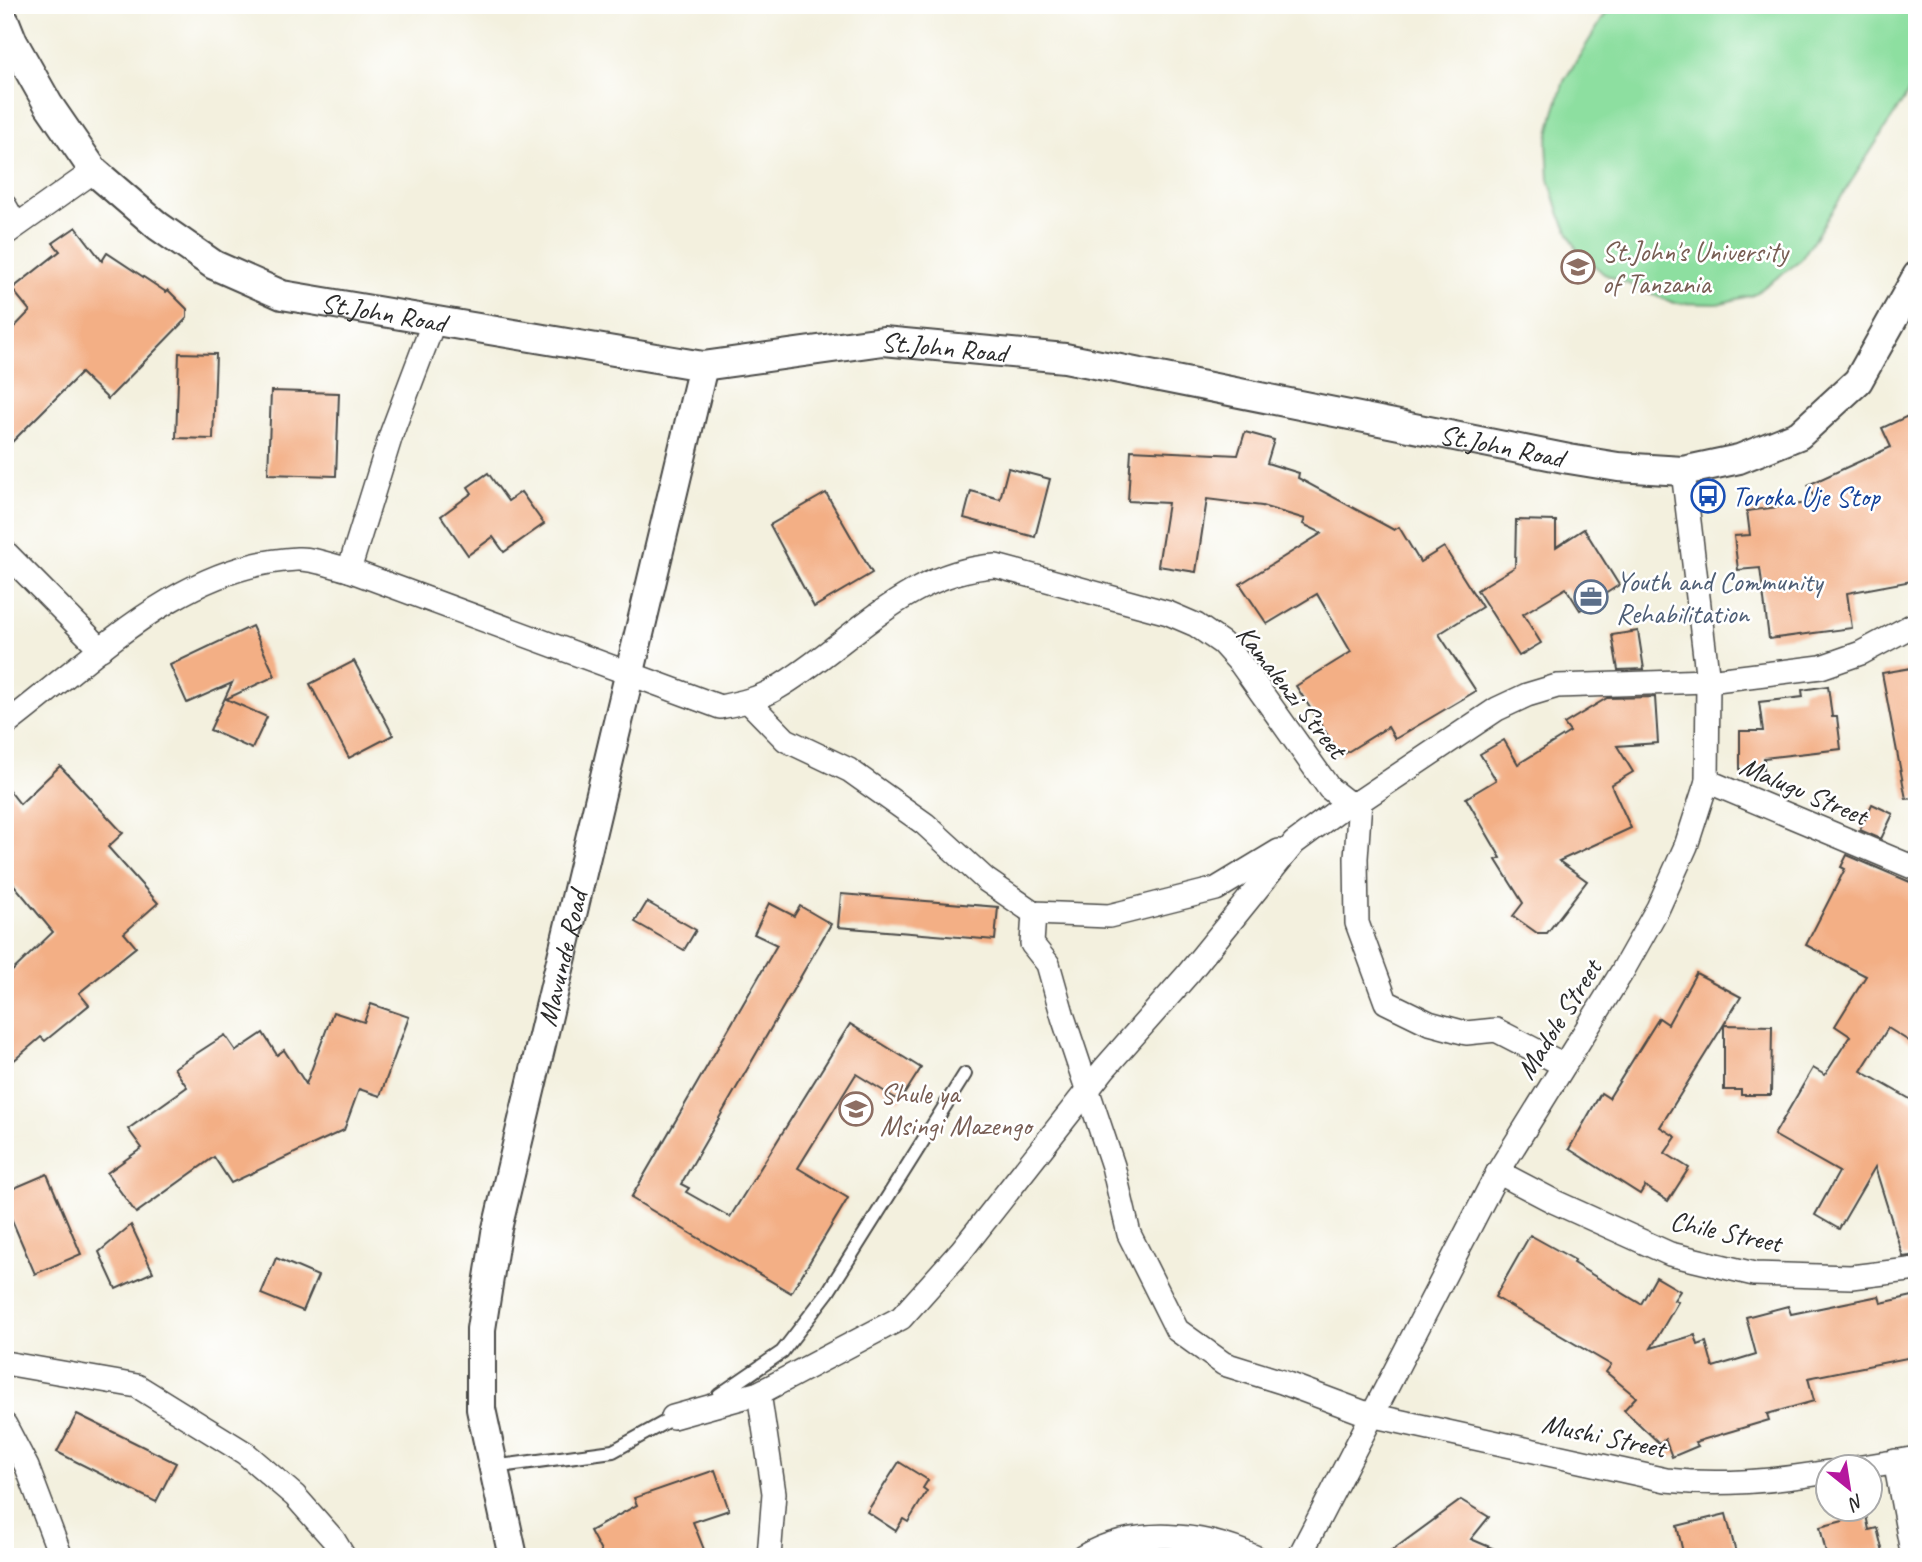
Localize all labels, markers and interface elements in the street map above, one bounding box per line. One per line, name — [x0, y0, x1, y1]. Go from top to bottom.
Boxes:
place label: St.John's University of Tanzania — [1602, 234, 1790, 301]
school or university icon: St.John's University of Tanzania — [1559, 248, 1597, 286]
street label: St.John Road — [319, 285, 452, 341]
street label: St.John Road — [880, 324, 1012, 371]
street label: St.John Road — [1437, 417, 1571, 476]
bus stop icon: Toroka Uje Stop — [1689, 477, 1727, 515]
place label: Toroka Uje Stop — [1732, 479, 1881, 514]
place label: Youth and Community Rehabilitation — [1616, 564, 1825, 631]
office icon: Youth and Community Rehabilitation — [1572, 578, 1610, 616]
street label: Kamalenzi Street — [1229, 618, 1356, 767]
street label: Malugu Street — [1735, 748, 1875, 834]
street label: Mavunde Road — [529, 883, 596, 1030]
street label: Madole Street — [1508, 951, 1610, 1085]
place label: Shule ya Msingi Mazengo — [880, 1076, 1035, 1143]
school or university icon: Shule ya Msingi Mazengo — [837, 1090, 875, 1128]
street label: Chile Street — [1667, 1203, 1787, 1261]
street label: Mushi Street — [1539, 1405, 1671, 1466]
north arrow — [1814, 1454, 1884, 1524]
text: N — [1843, 1489, 1868, 1517]

